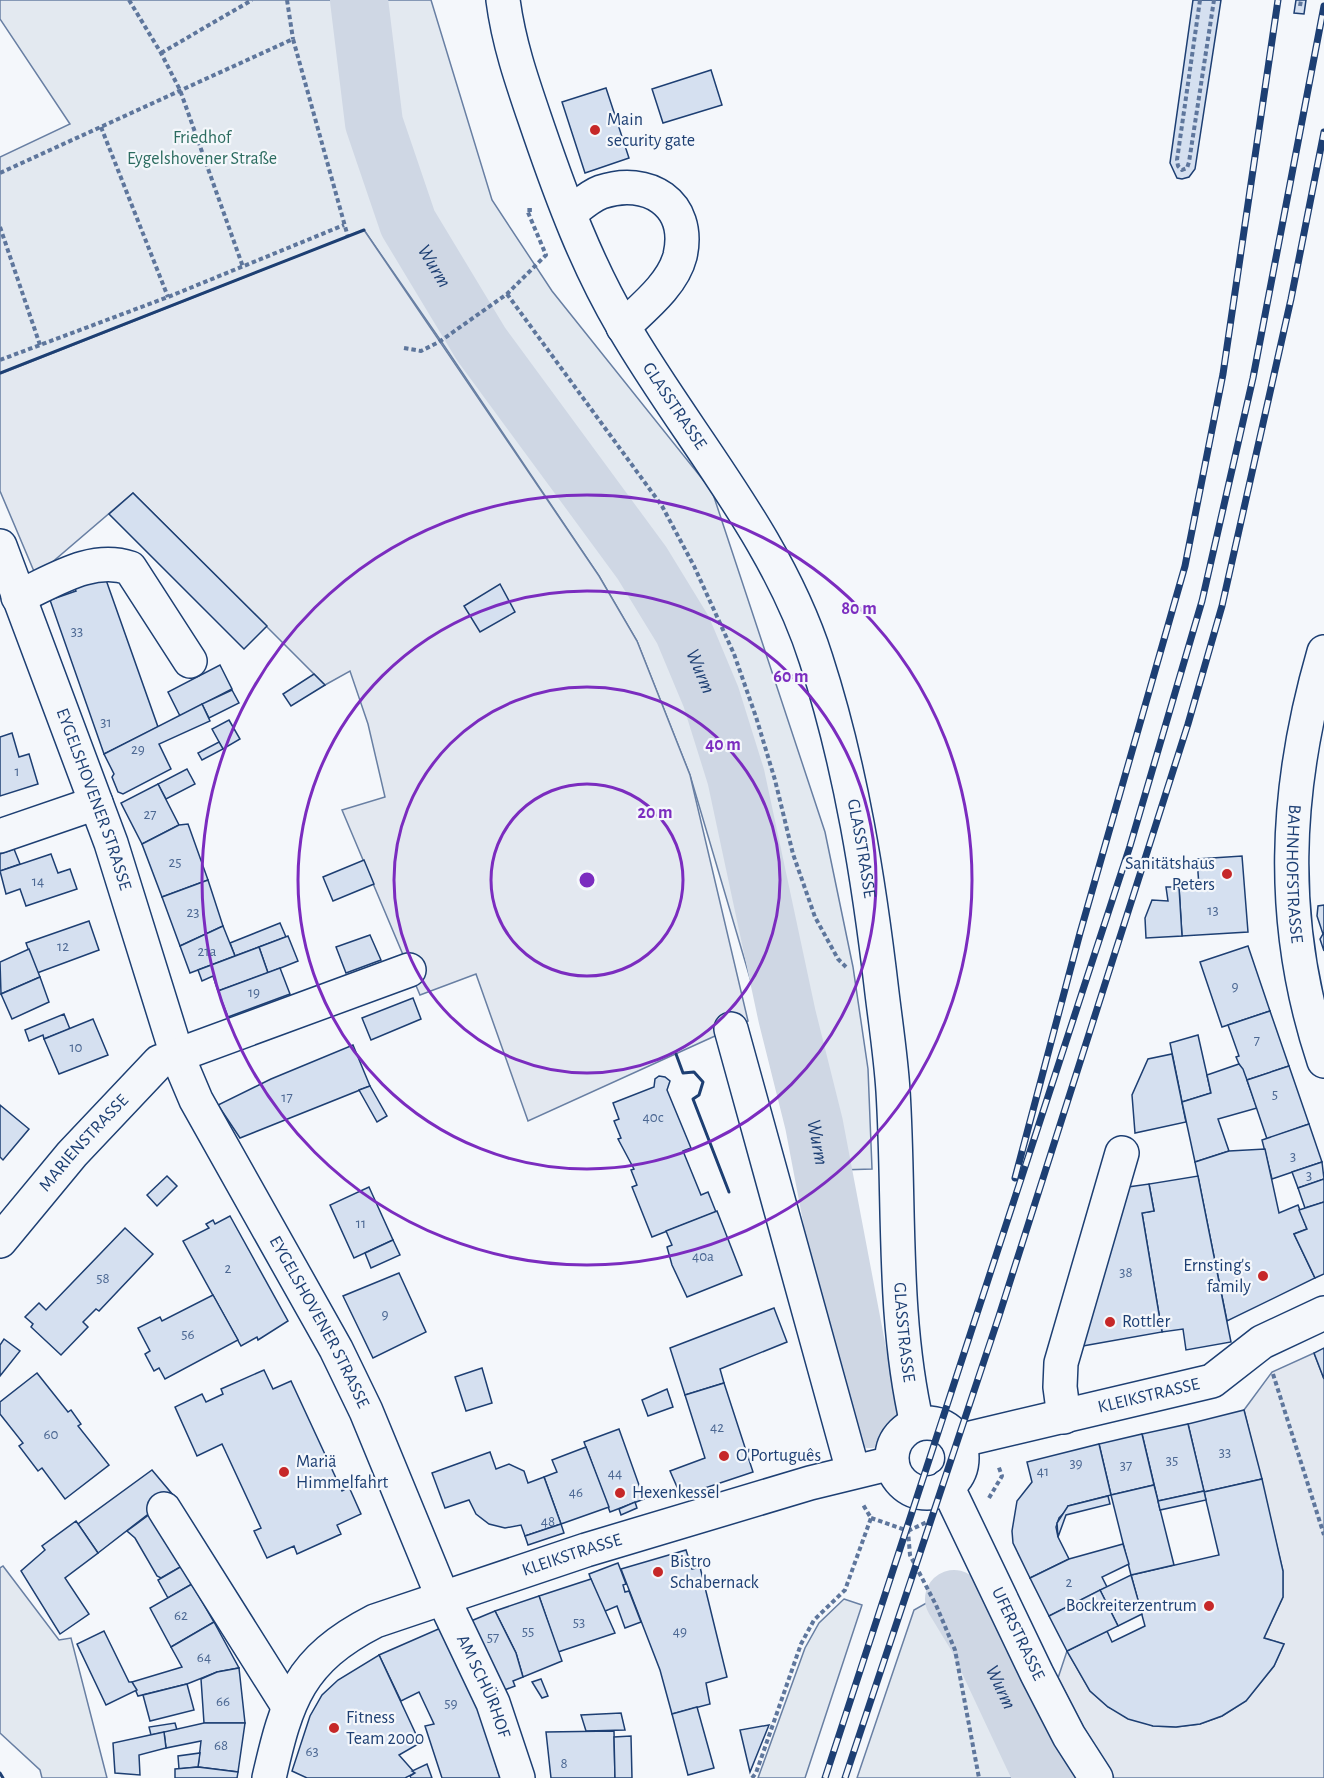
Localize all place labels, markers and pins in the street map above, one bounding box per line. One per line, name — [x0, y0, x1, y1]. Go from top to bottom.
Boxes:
place label: Main security gate — [607, 111, 695, 150]
marker: Main security gate — [588, 123, 602, 137]
place label: Sanitätshaus Peters — [1125, 855, 1215, 894]
marker: Sanitätshaus Peters — [1220, 867, 1234, 881]
centre of rings — [577, 870, 597, 890]
place label: Ernsting's family — [1183, 1257, 1251, 1296]
marker: Ernsting's family — [1256, 1269, 1270, 1283]
place label: Rottler — [1122, 1313, 1170, 1331]
marker: Rottler — [1103, 1315, 1117, 1329]
place label: O'Português — [736, 1447, 821, 1465]
marker: O'Português — [717, 1449, 731, 1463]
place label: Mariä Himmelfahrt — [296, 1453, 389, 1492]
marker: Mariä Himmelfahrt — [277, 1465, 291, 1479]
place label: Hexenkessel — [632, 1484, 720, 1502]
marker: Hexenkessel — [613, 1486, 627, 1500]
place label: Bistro Schabernack — [670, 1553, 760, 1592]
marker: Bistro Schabernack — [651, 1565, 665, 1579]
place label: Bockreiterzentrum — [1066, 1597, 1197, 1615]
marker: Bockreiterzentrum — [1202, 1599, 1216, 1613]
place label: Fitness Team 2000 — [346, 1709, 424, 1748]
marker: Fitness Team 2000 — [327, 1721, 341, 1735]

